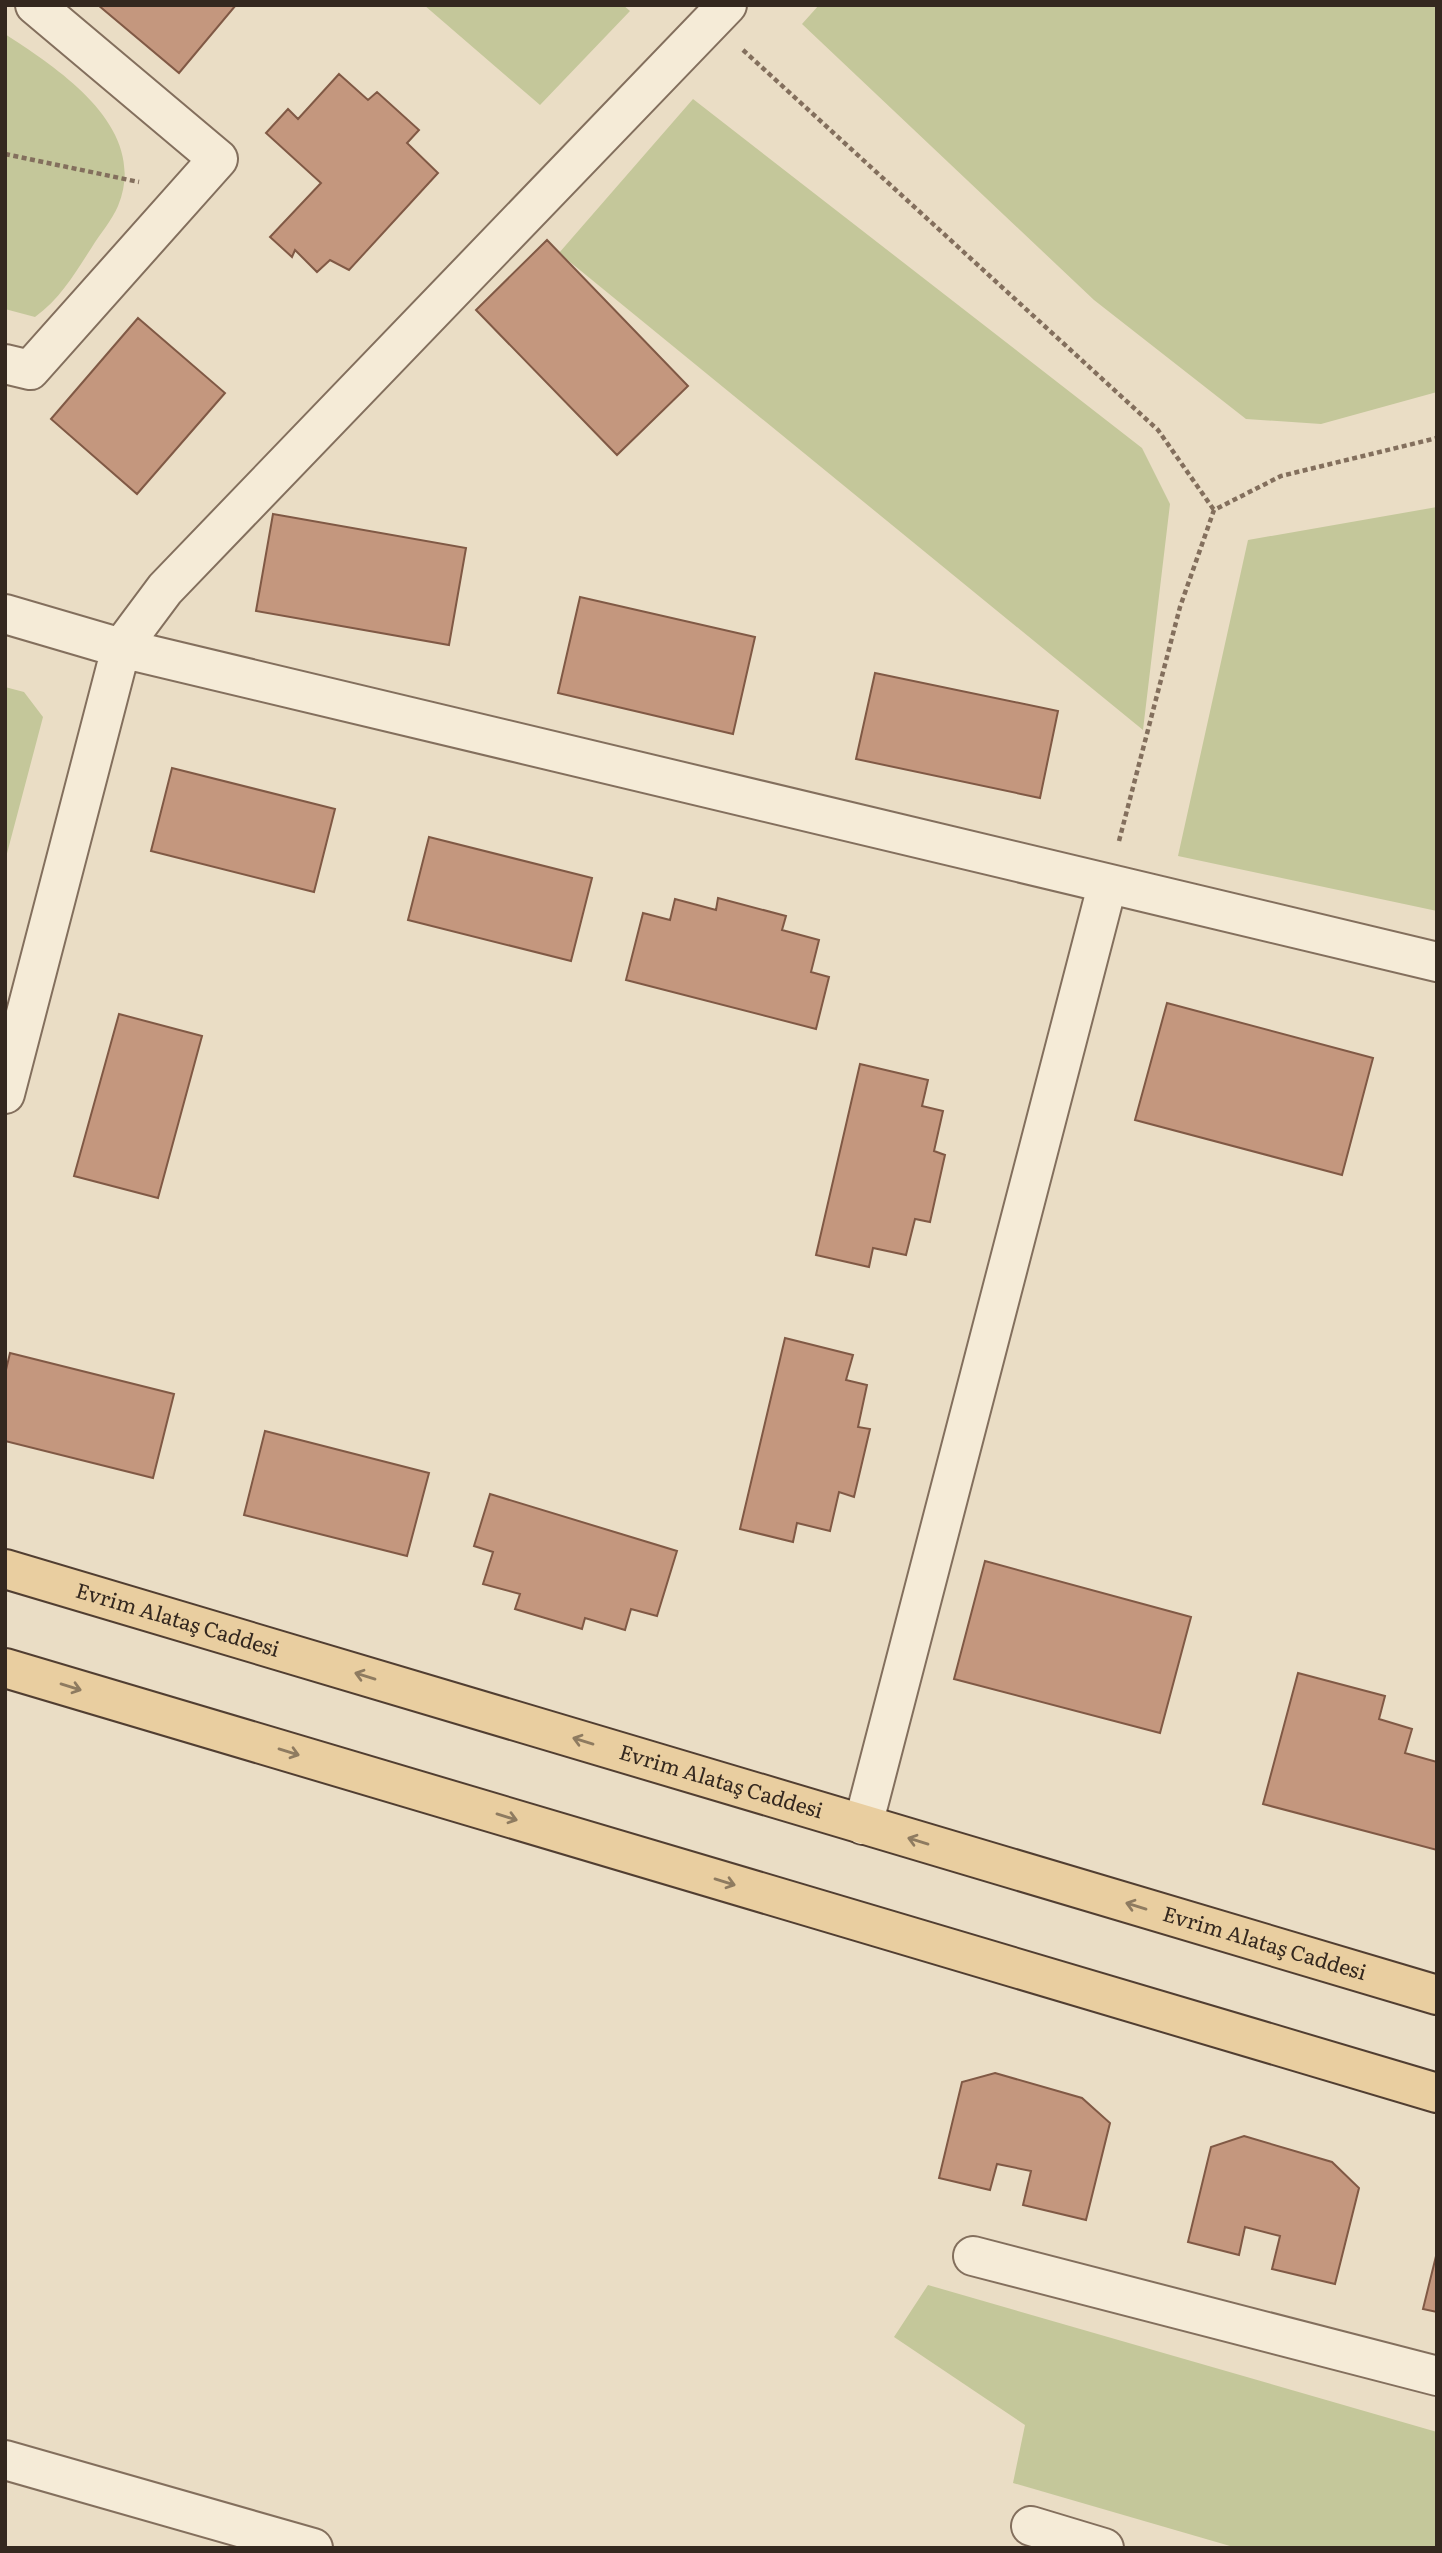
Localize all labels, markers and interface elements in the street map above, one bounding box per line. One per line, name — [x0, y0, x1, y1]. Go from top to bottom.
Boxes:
street label: Evrim Alataş Caddesi — [73, 1573, 284, 1663]
one-way arrow — [354, 1669, 376, 1682]
one-way arrow — [59, 1682, 81, 1695]
one-way arrow — [572, 1734, 594, 1747]
street label: Evrim Alataş Caddesi — [616, 1735, 827, 1825]
one-way arrow — [278, 1747, 300, 1760]
one-way arrow — [496, 1811, 518, 1824]
one-way arrow — [908, 1834, 930, 1847]
one-way arrow — [714, 1876, 736, 1889]
street label: Evrim Alataş Caddesi — [1160, 1896, 1371, 1986]
one-way arrow — [1126, 1898, 1148, 1911]

